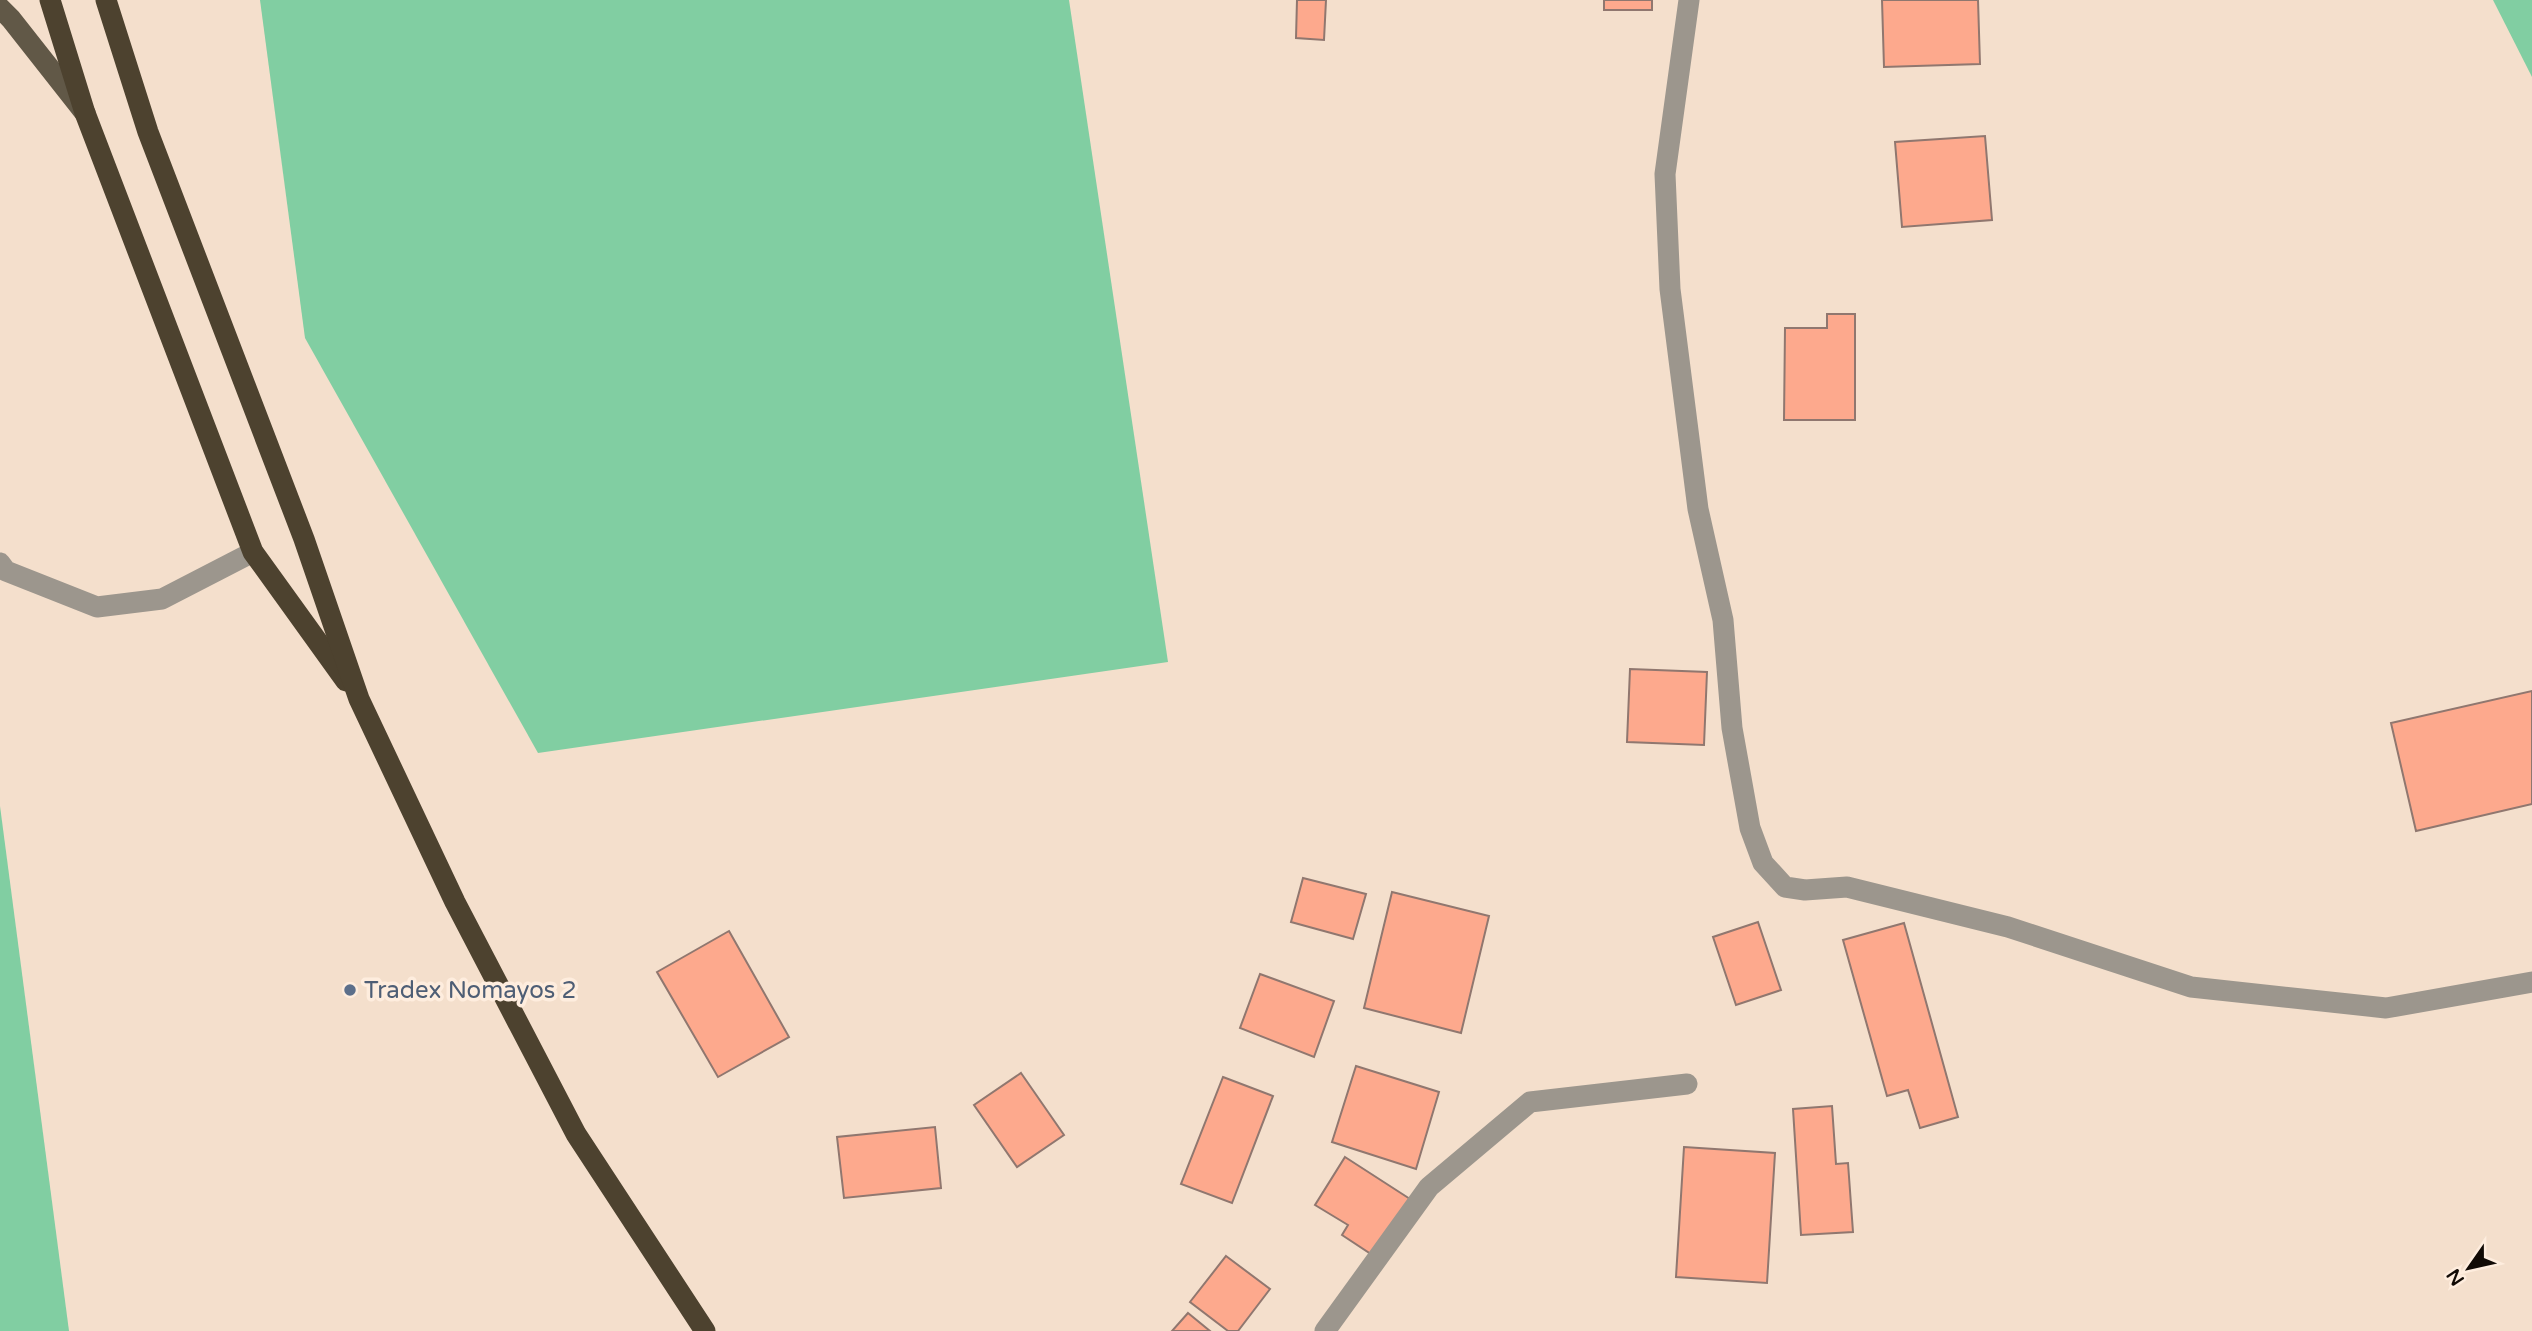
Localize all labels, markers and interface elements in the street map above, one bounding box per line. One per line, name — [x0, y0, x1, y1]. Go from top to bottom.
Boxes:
place label: Tradex Nomayos 2 — [364, 976, 577, 1005]
marker: Tradex Nomayos 2 — [342, 982, 358, 998]
north arrow — [2434, 1233, 2504, 1303]
text: N — [2442, 1264, 2469, 1289]

